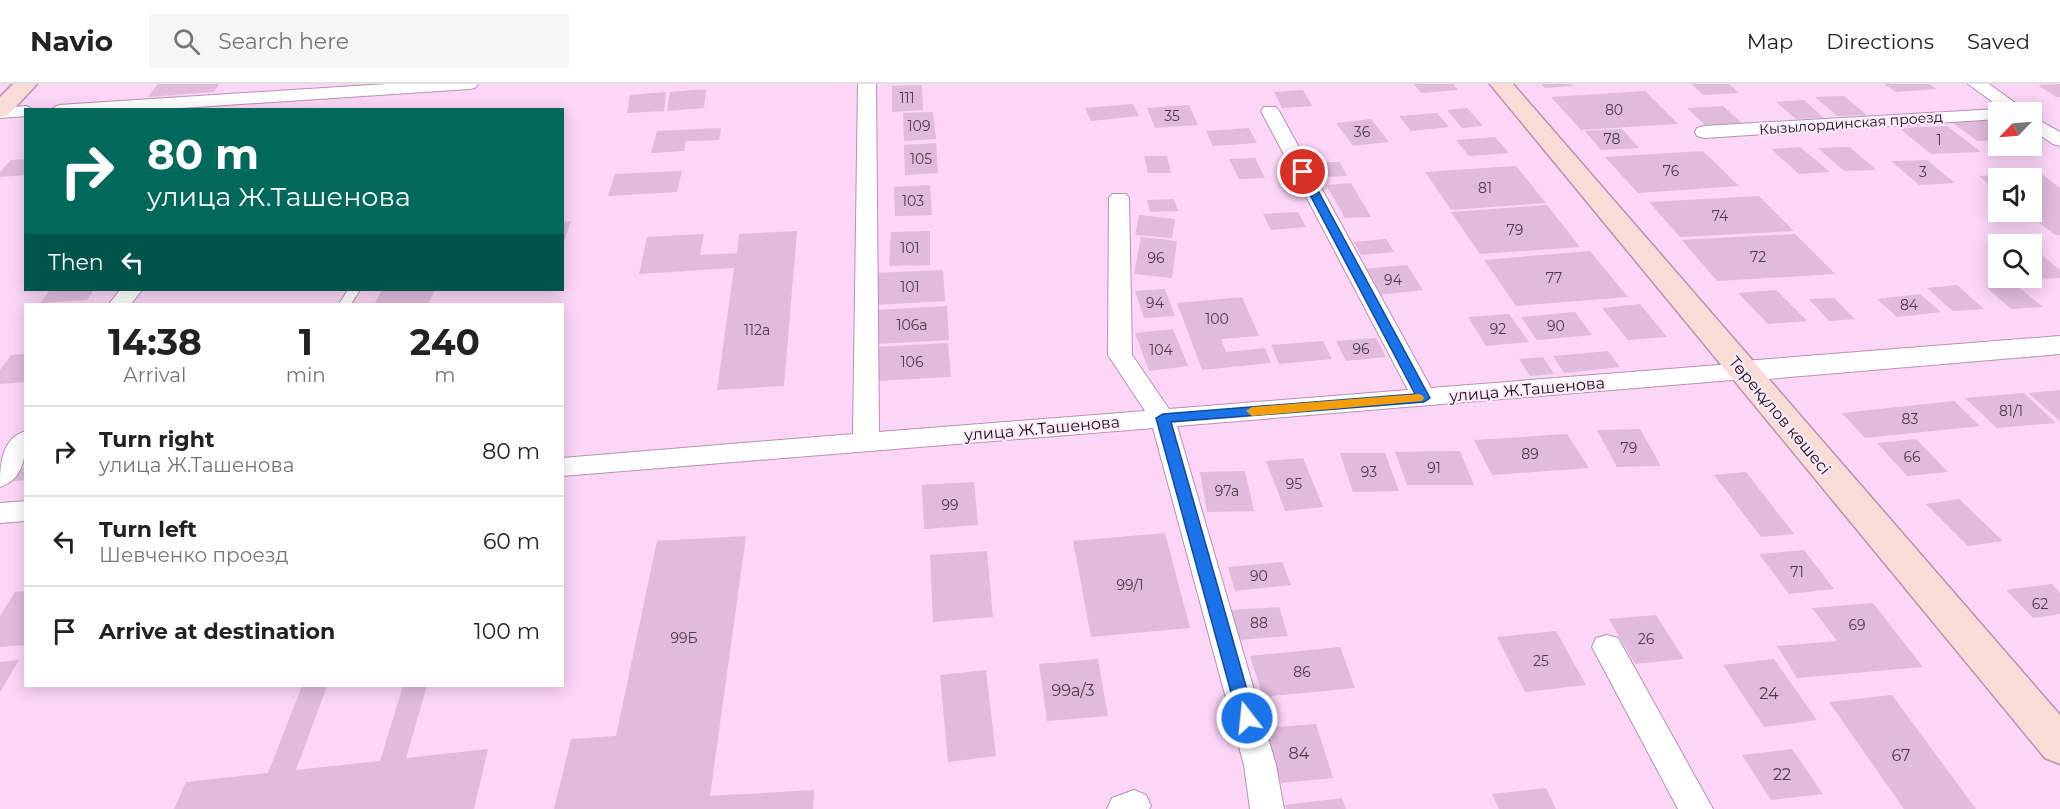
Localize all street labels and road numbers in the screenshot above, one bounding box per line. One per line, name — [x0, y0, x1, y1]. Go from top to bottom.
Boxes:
street label: Кызылординская проезд — [1759, 108, 1943, 138]
street label: Төреқұлов көшесі — [1725, 352, 1835, 478]
street label: улица Ж.Ташенова — [1447, 373, 1606, 406]
street label: улица Ж.Ташенова — [962, 412, 1121, 445]

